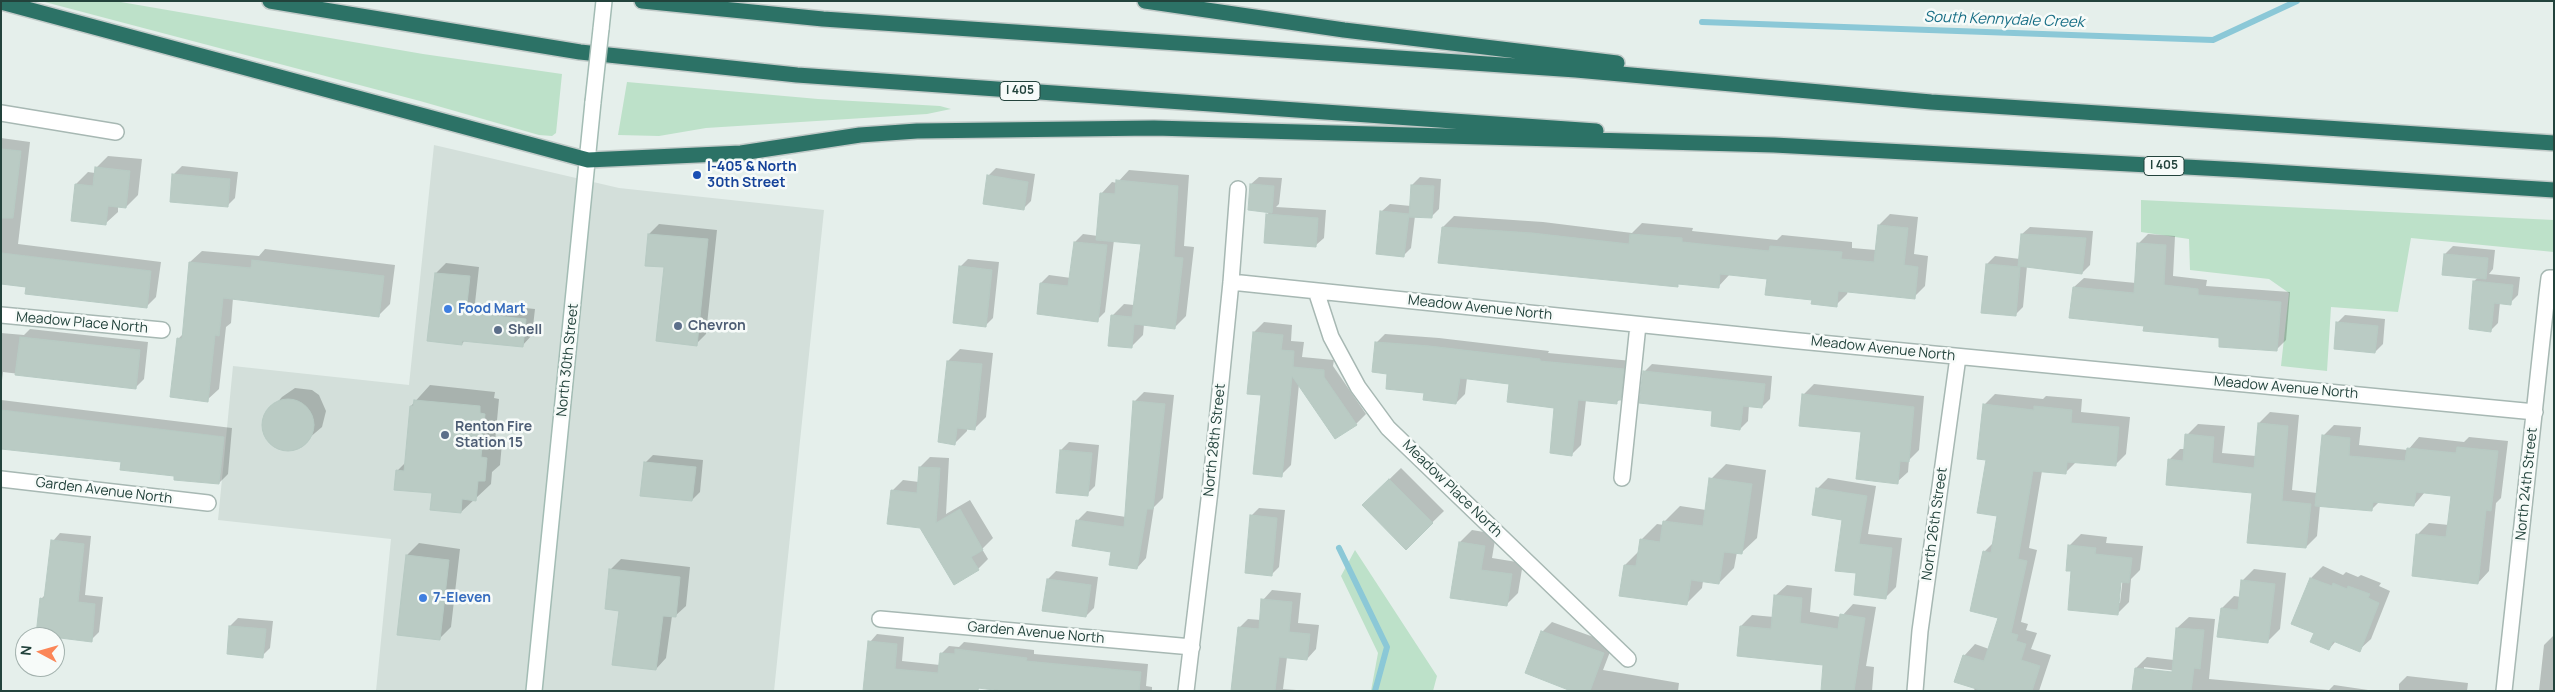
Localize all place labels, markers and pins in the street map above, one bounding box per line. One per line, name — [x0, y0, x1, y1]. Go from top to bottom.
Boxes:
place label: I-405 & North 30th Street — [707, 159, 797, 192]
marker: I-405 & North 30th Street — [691, 169, 703, 181]
place label: Food Mart — [458, 301, 526, 317]
marker: Food Mart — [442, 303, 454, 315]
place label: Chevron — [688, 318, 746, 334]
marker: Chevron — [672, 320, 684, 332]
place label: Shell — [508, 322, 542, 338]
marker: Shell — [492, 324, 504, 336]
place label: Renton Fire Station 15 — [455, 419, 532, 452]
marker: Renton Fire Station 15 — [439, 429, 451, 441]
place label: 7-Eleven — [433, 590, 491, 606]
marker: 7-Eleven — [417, 592, 429, 604]

